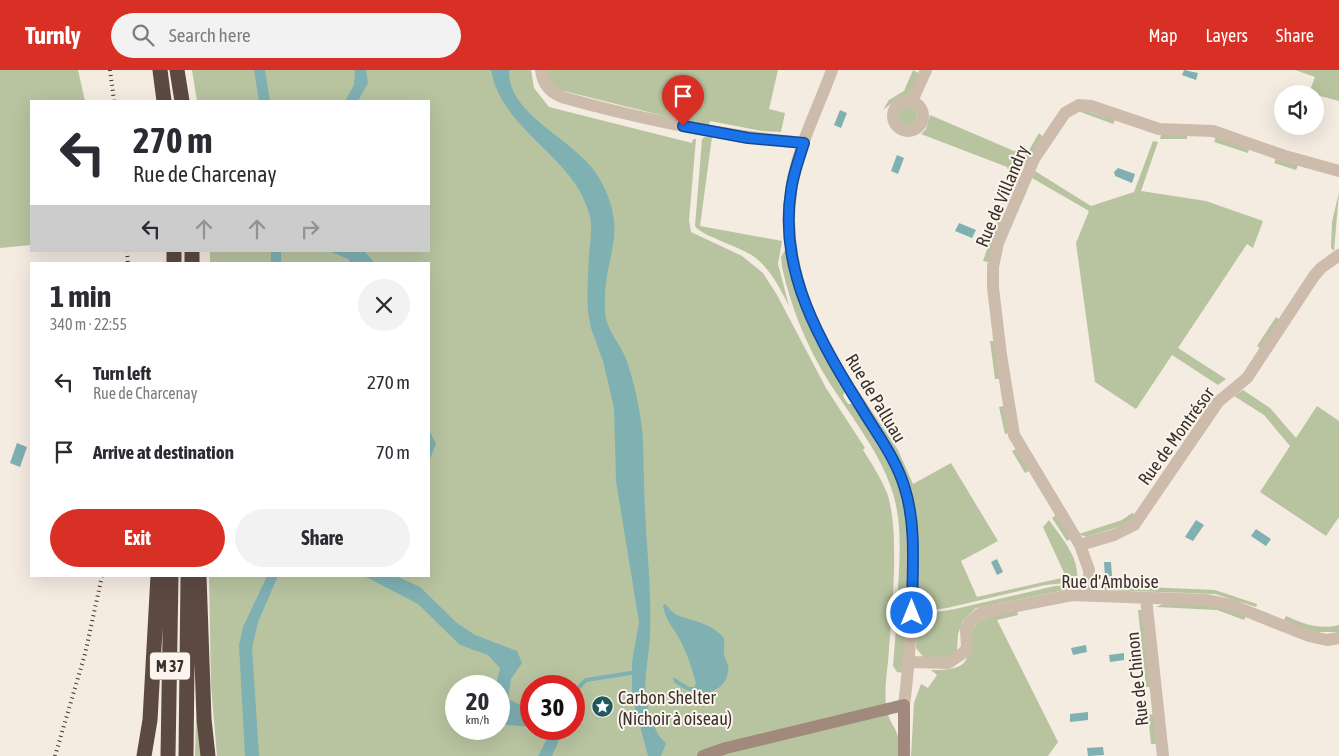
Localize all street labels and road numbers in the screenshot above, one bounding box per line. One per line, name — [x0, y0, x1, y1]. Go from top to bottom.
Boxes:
street label: Rue de Villandry — [971, 142, 1033, 250]
street label: Rue de Palluau — [841, 350, 911, 446]
street label: Rue de Montrésor — [1134, 383, 1219, 489]
street label: Rue d'Amboise — [1061, 571, 1159, 592]
street label: Rue de Chinon — [1122, 631, 1152, 727]
road number: M 37 — [150, 652, 190, 680]

